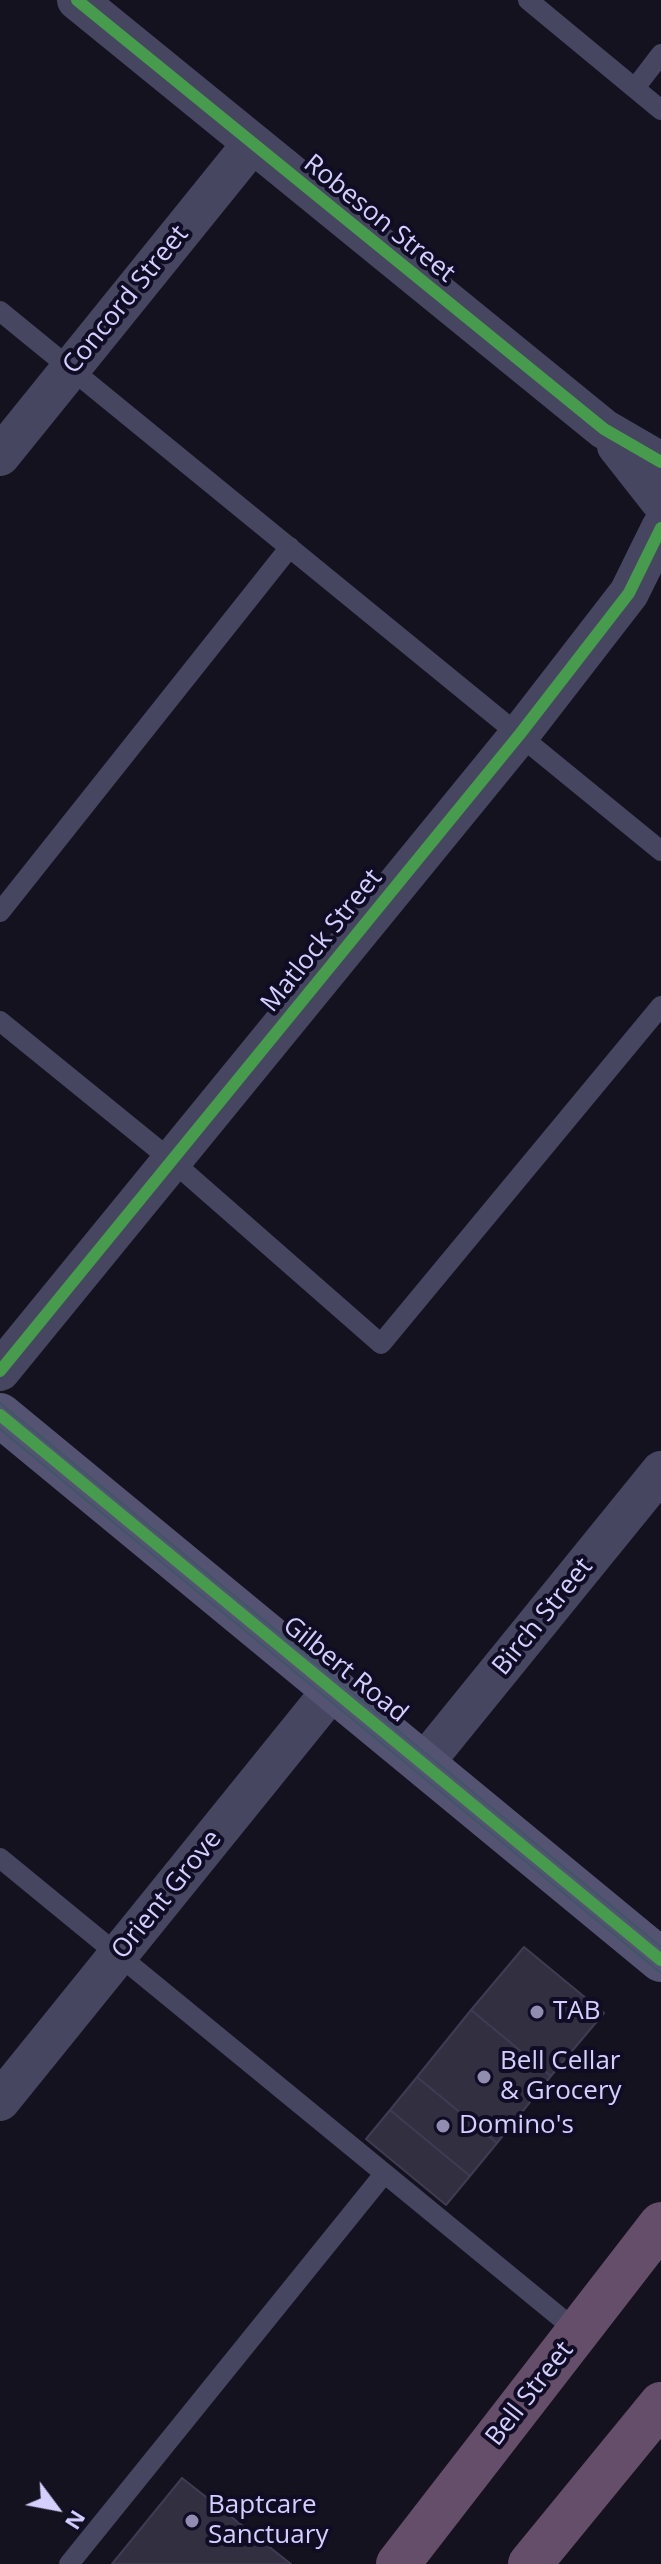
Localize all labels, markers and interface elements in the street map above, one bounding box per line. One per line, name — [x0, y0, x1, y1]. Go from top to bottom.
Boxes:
street label: Robeson Street — [297, 148, 461, 290]
street label: Concord Street — [57, 219, 195, 381]
street label: Matlock Street — [255, 863, 389, 1019]
street label: Birch Street — [486, 1552, 600, 1682]
street label: Gilbert Road — [276, 1610, 414, 1730]
street label: Orient Grove — [106, 1824, 228, 1966]
place label: TAB — [553, 1996, 601, 2028]
marker: TAB — [528, 2003, 546, 2021]
place label: Bell Cellar & Grocery — [500, 2046, 622, 2108]
marker: Bell Cellar & Grocery — [475, 2068, 493, 2086]
place label: Domino's — [459, 2110, 574, 2142]
marker: Domino's — [434, 2117, 452, 2135]
street label: Bell Street — [480, 2336, 580, 2452]
north arrow — [16, 2468, 96, 2548]
place label: Baptcare Sanctuary — [208, 2490, 328, 2552]
text: N — [59, 2505, 94, 2536]
marker: Baptcare Sanctuary — [183, 2512, 201, 2530]

